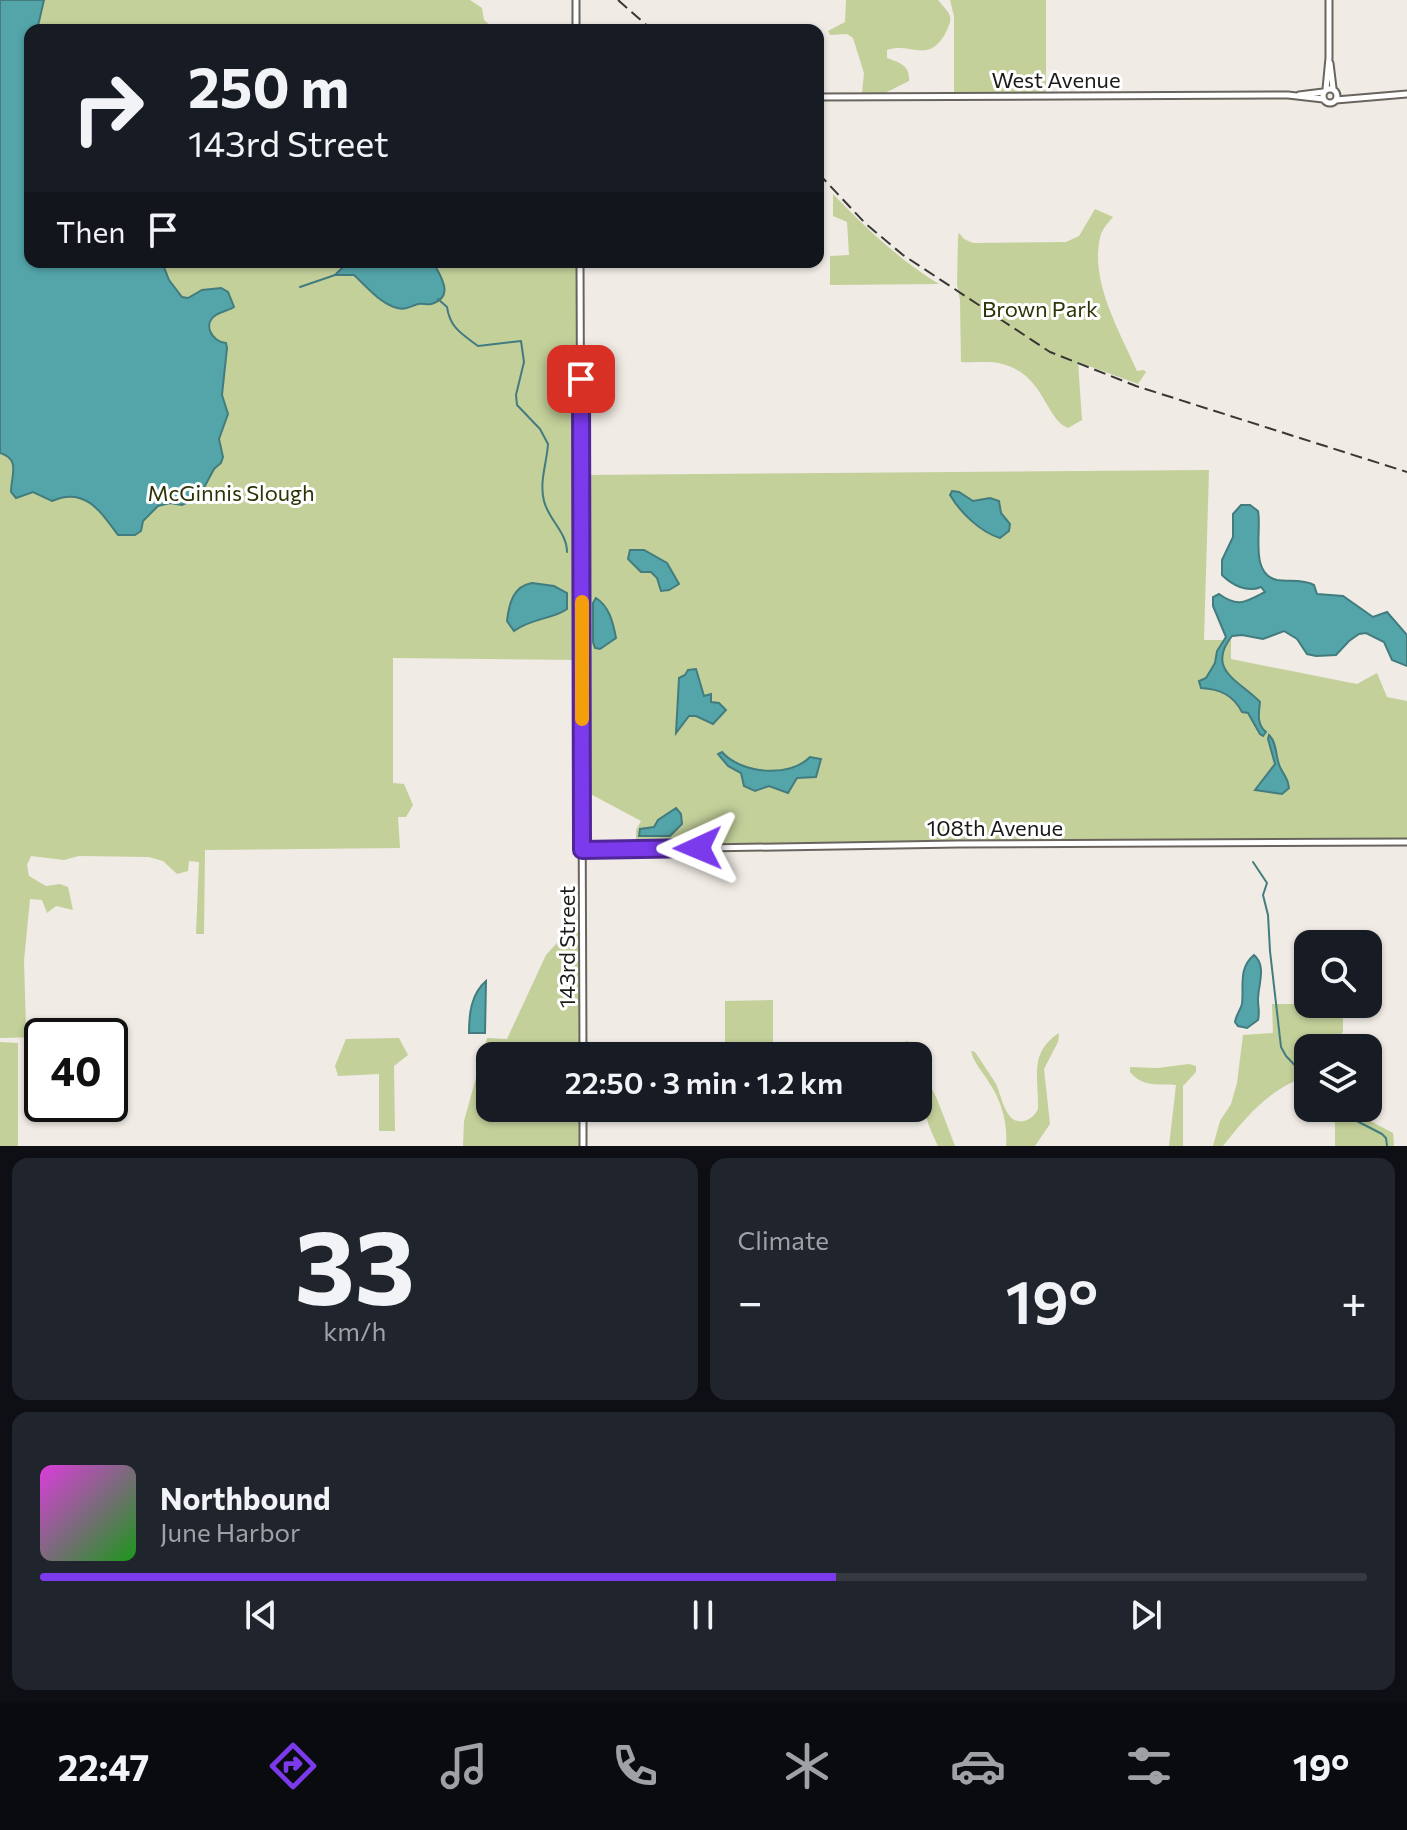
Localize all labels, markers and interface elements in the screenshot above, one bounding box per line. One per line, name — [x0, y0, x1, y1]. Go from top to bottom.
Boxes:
text: 250 m — [188, 51, 349, 120]
icon: right — [56, 56, 160, 160]
street label: West Avenue — [991, 66, 1121, 93]
text: 143rd Street — [188, 120, 389, 164]
icon: arrive — [141, 208, 185, 252]
text: Then — [56, 212, 125, 249]
park label: Brown Park — [982, 295, 1098, 322]
pin — [547, 345, 615, 413]
icon: arrive — [559, 357, 603, 401]
park label: McGinnis Slough — [147, 479, 315, 506]
position arrow — [656, 806, 740, 890]
street label: 108th Avenue — [927, 814, 1063, 841]
street label: 143rd Street — [553, 886, 580, 1008]
map controls — [1294, 930, 1382, 1122]
button: search — [1294, 930, 1382, 1018]
speed limit sign: 40 — [24, 1018, 128, 1122]
button: layers — [1294, 1034, 1382, 1122]
text: 22:50 · 3 min · 1.2 km — [565, 1063, 843, 1100]
text: 33 — [294, 1199, 415, 1326]
text: Climate — [738, 1224, 829, 1255]
text: 19° — [1005, 1263, 1098, 1336]
text: − — [738, 1273, 763, 1327]
text: + — [1341, 1273, 1367, 1327]
text: km/h — [323, 1315, 386, 1346]
text: Northbound — [160, 1479, 331, 1516]
text: June Harbor — [160, 1516, 300, 1547]
icon: previous — [239, 1593, 283, 1637]
icon: pause — [681, 1593, 725, 1637]
icon: next — [1124, 1593, 1168, 1637]
icon: directions — [265, 1738, 321, 1794]
icon: music — [436, 1738, 492, 1794]
icon: phone — [607, 1738, 663, 1794]
icon: climate — [779, 1738, 835, 1794]
icon: car — [950, 1738, 1006, 1794]
icon: filters — [1121, 1738, 1177, 1794]
text: 22:47 — [58, 1744, 149, 1788]
text: 19° — [1293, 1744, 1349, 1788]

